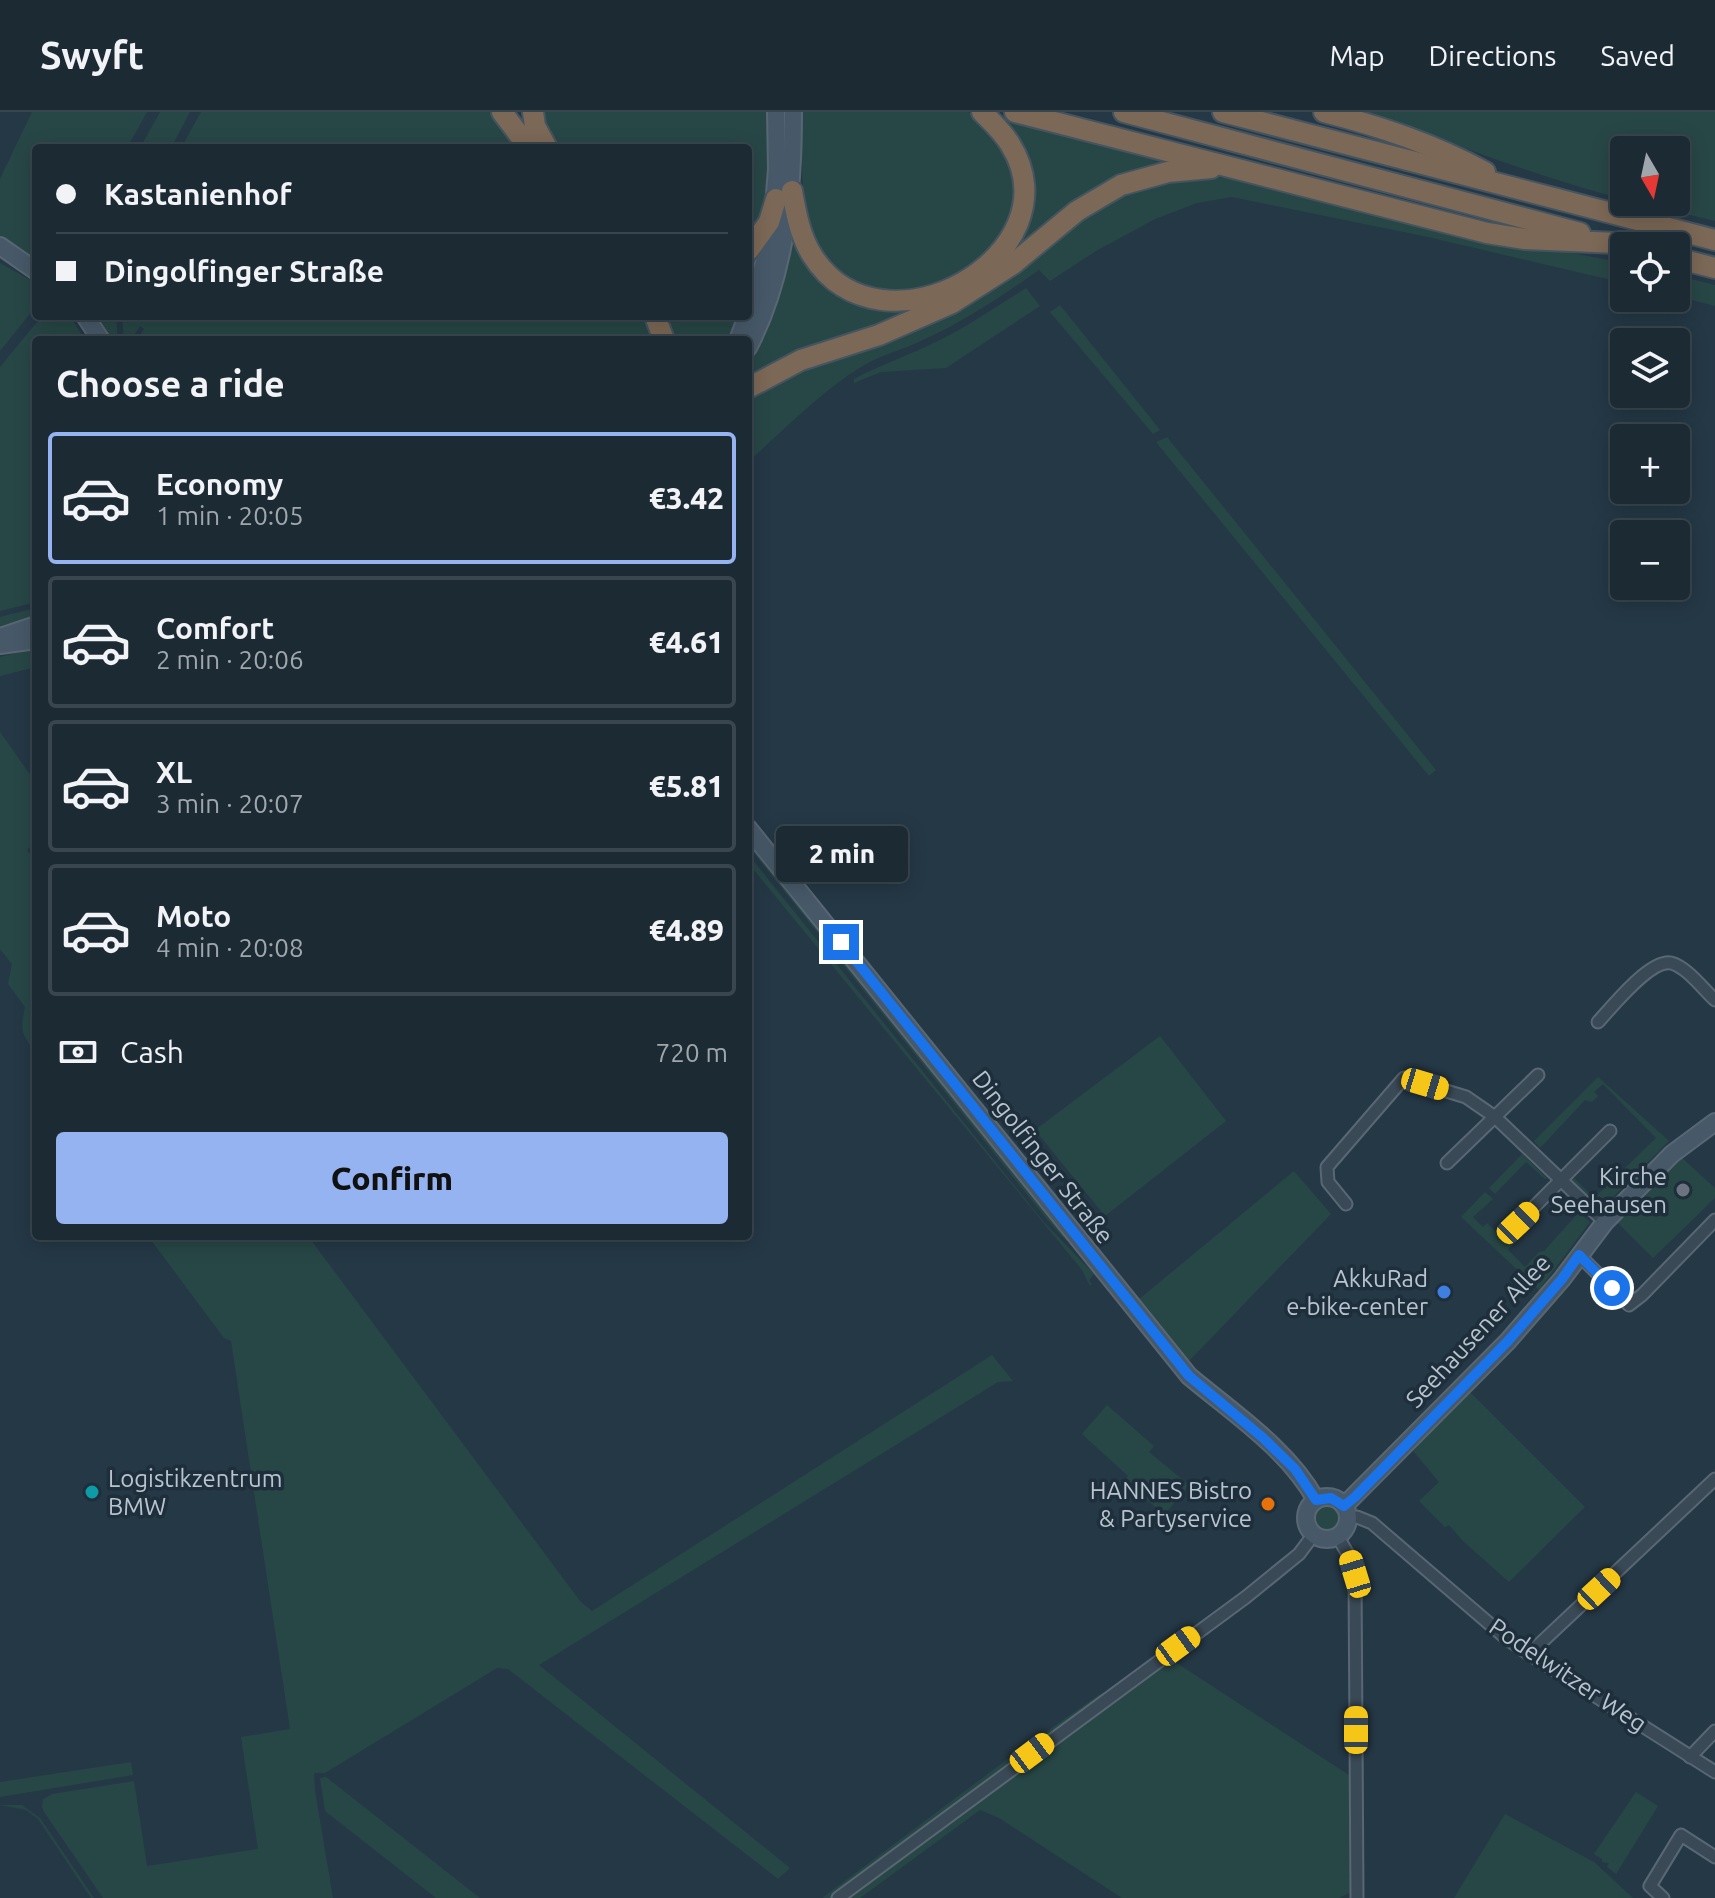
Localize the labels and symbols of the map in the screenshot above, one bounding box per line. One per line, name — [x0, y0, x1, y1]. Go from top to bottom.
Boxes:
north arrow — [1610, 136, 1690, 216]
callout: 2 min — [775, 826, 907, 882]
route end — [823, 924, 859, 960]
street label: Dingolfinger Straße — [967, 1065, 1119, 1249]
car — [1399, 1066, 1451, 1102]
place label: Kirche Seehausen — [1551, 1163, 1667, 1218]
marker: Kirche Seehausen — [1674, 1181, 1692, 1199]
car — [1492, 1198, 1544, 1248]
street label: Seehausener Allee — [1400, 1249, 1556, 1413]
place label: AkkuRad e-bike-center — [1286, 1265, 1428, 1320]
route start — [1594, 1270, 1630, 1306]
marker: AkkuRad e-bike-center — [1435, 1283, 1453, 1301]
place label: Logistikzentrum BMW — [108, 1465, 282, 1520]
place label: HANNES Bistro & Partyservice — [1090, 1477, 1252, 1532]
marker: Logistikzentrum BMW — [83, 1483, 101, 1501]
marker: HANNES Bistro & Partyservice — [1259, 1495, 1277, 1513]
car — [1337, 1548, 1373, 1600]
car — [1573, 1564, 1625, 1614]
street label: Podelwitzer Weg — [1485, 1613, 1651, 1737]
car — [1152, 1622, 1204, 1670]
car — [1344, 1706, 1368, 1754]
car — [1006, 1729, 1058, 1777]

